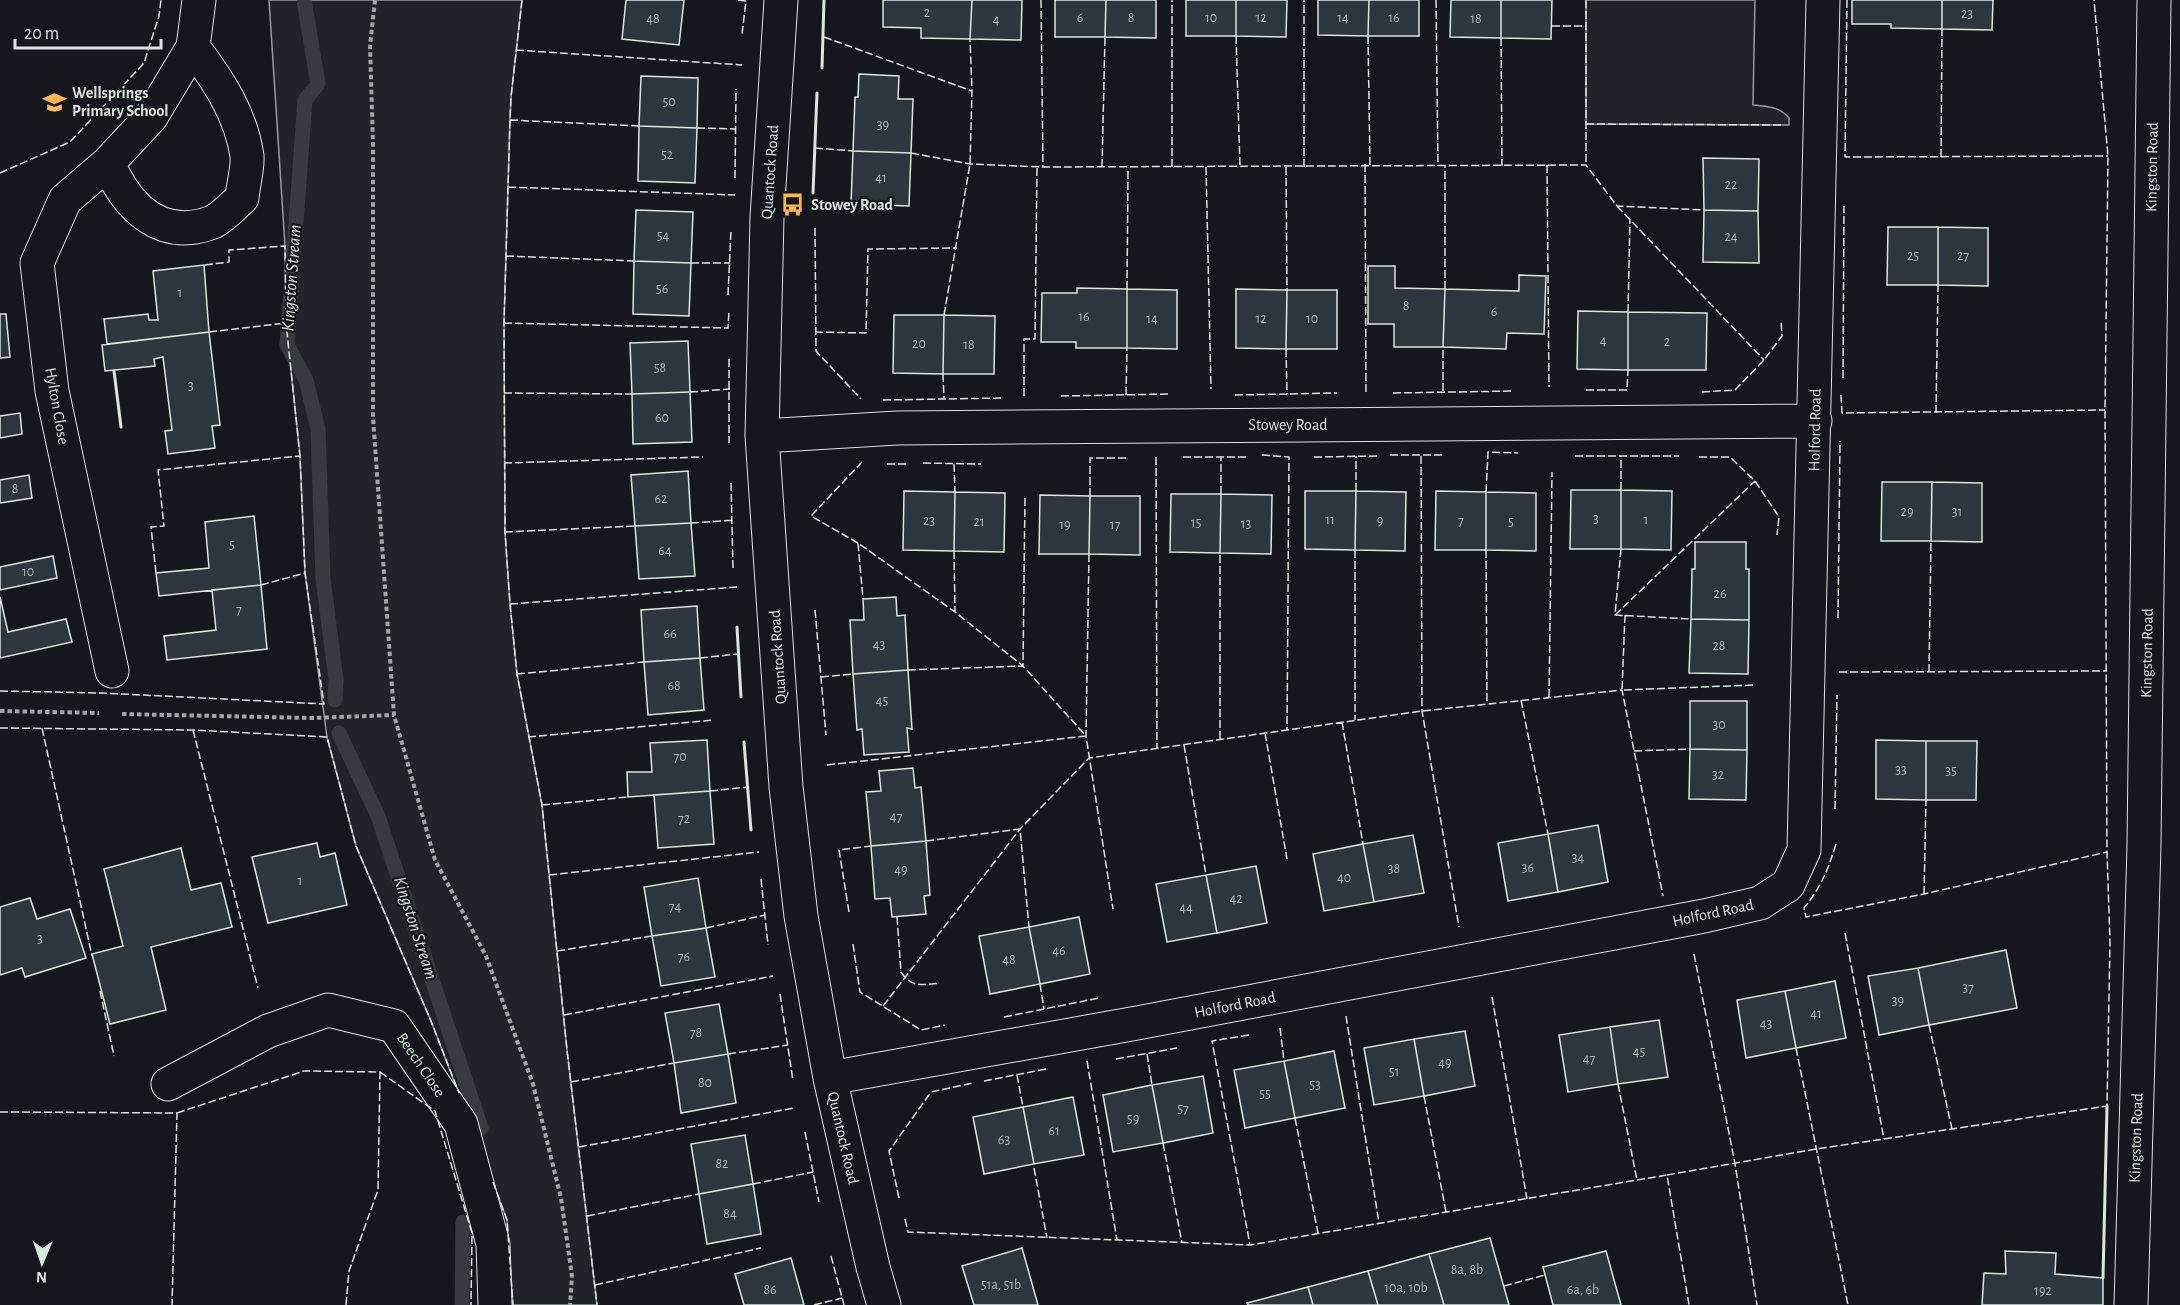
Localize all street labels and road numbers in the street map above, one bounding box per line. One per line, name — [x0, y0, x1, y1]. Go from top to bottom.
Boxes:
street label: Kingston Road — [2143, 122, 2161, 212]
street label: Quantock Road — [759, 124, 782, 220]
street label: Hylton Close — [41, 366, 72, 446]
street label: Holford Road — [1806, 389, 1824, 471]
street label: Stowey Road — [1248, 417, 1328, 434]
street label: Kingston Road — [2138, 608, 2156, 698]
street label: Quantock Road — [767, 609, 790, 705]
street label: Holford Road — [1671, 897, 1755, 929]
street label: Holford Road — [1193, 989, 1277, 1021]
street label: Beech Close — [394, 1030, 448, 1100]
street label: Quantock Road — [824, 1090, 861, 1186]
street label: Kingston Road — [2126, 1093, 2146, 1183]

